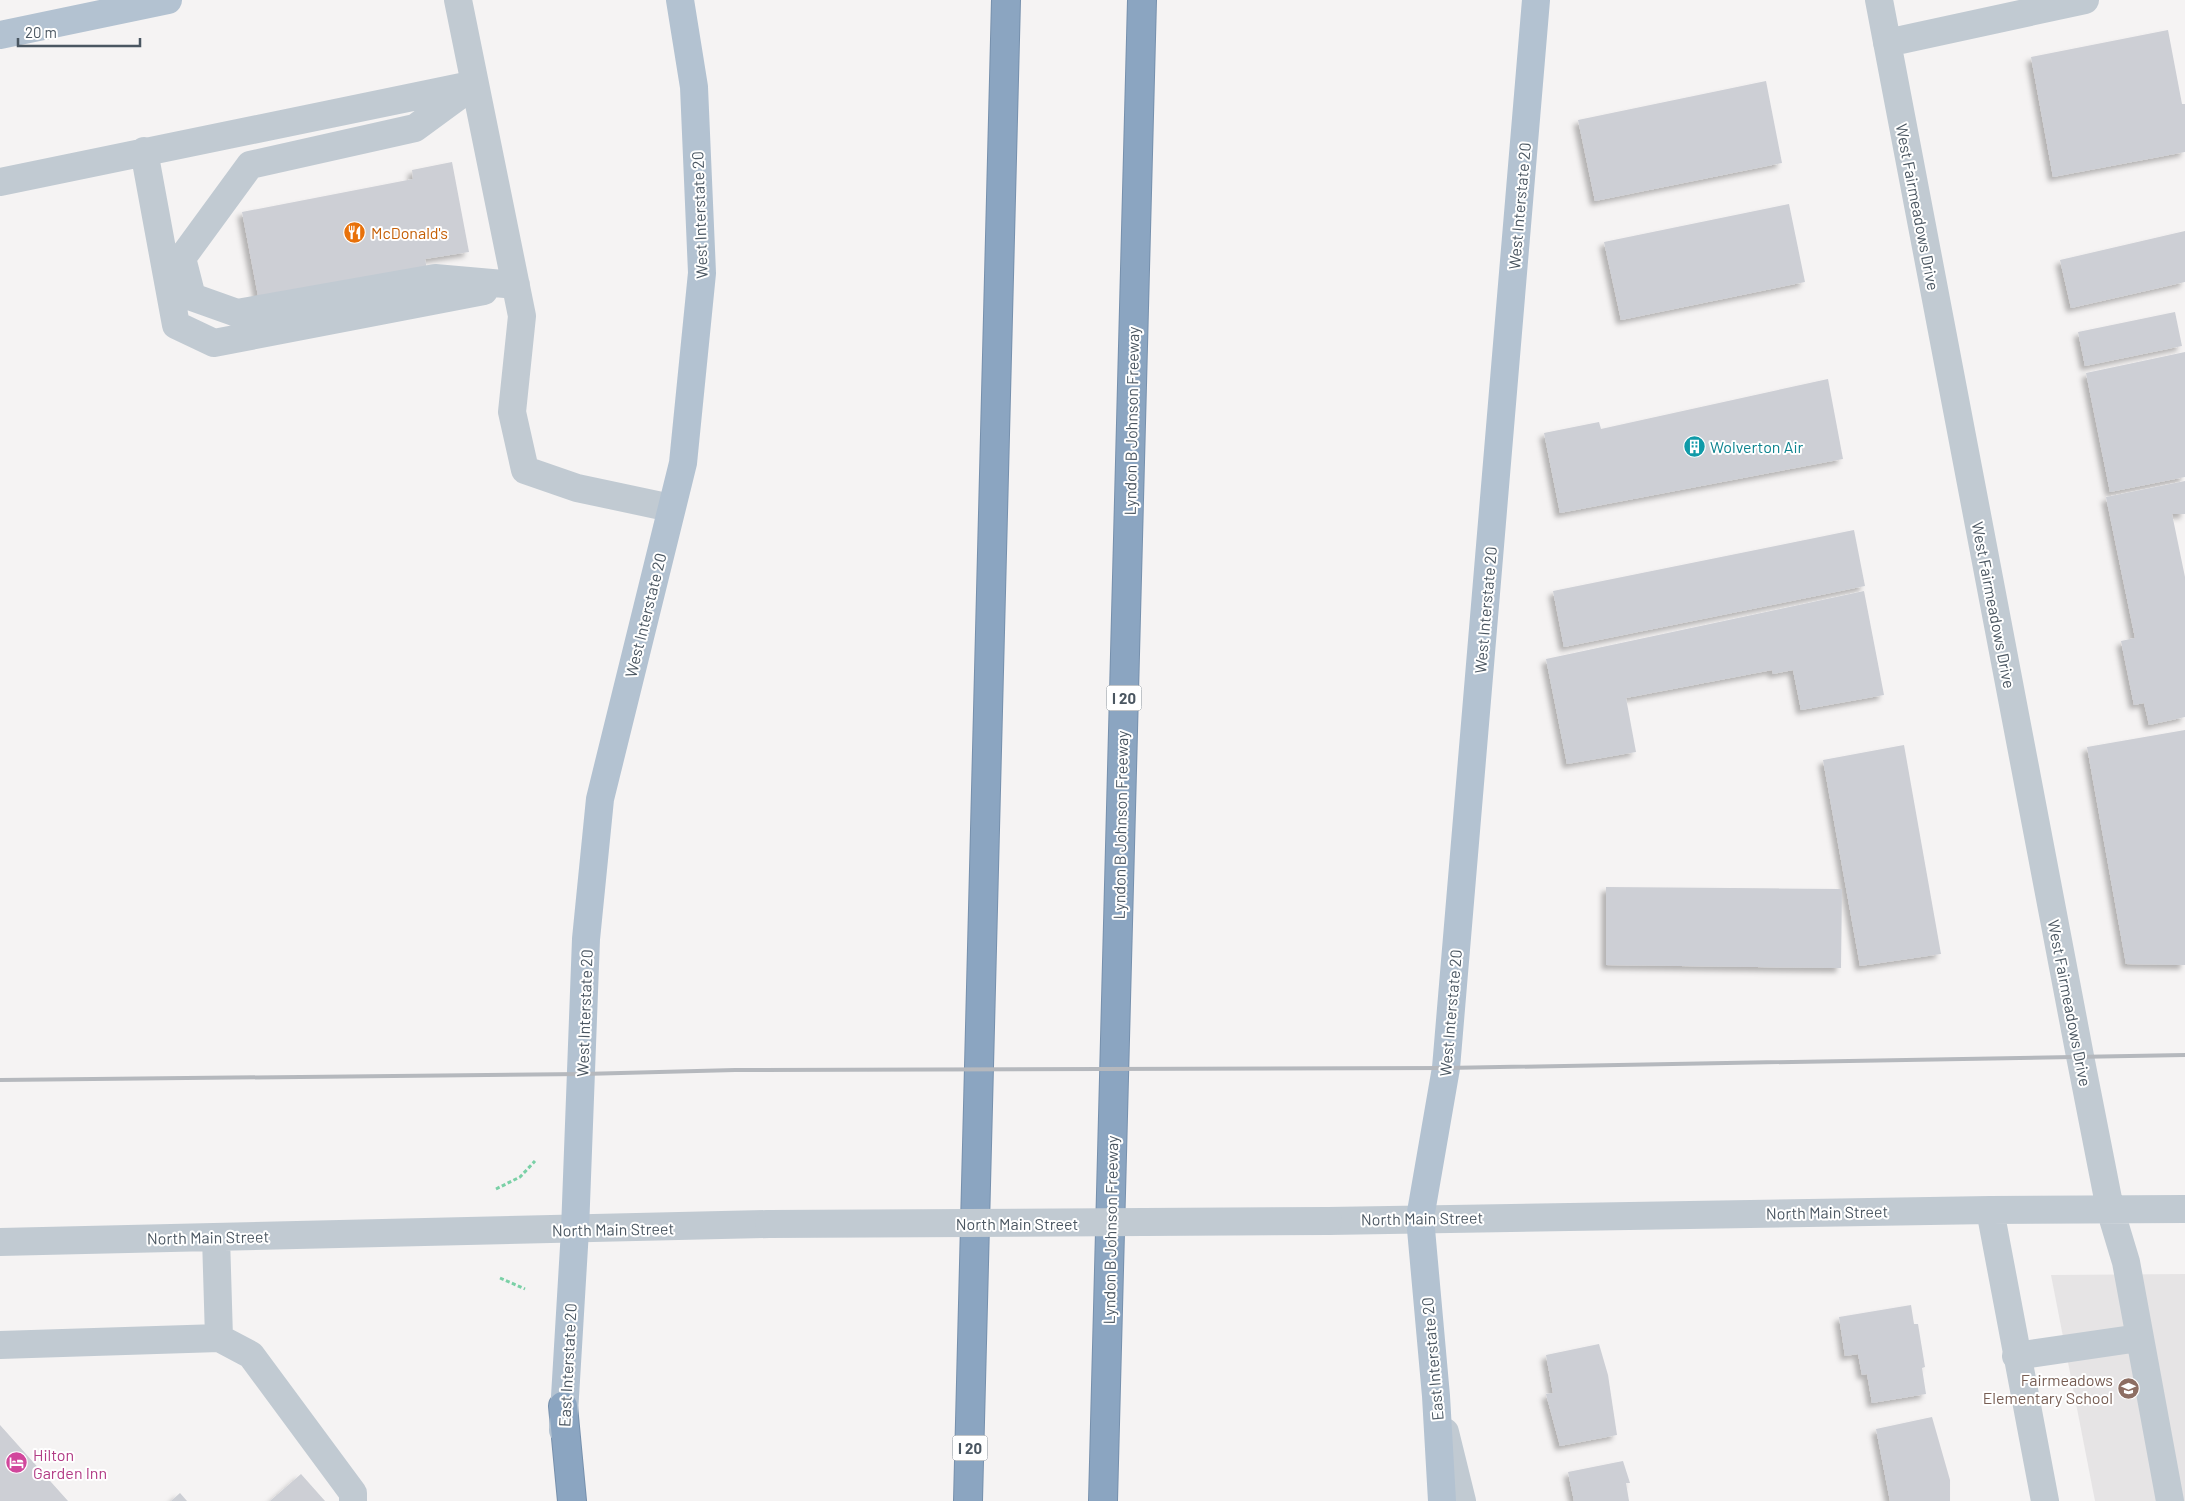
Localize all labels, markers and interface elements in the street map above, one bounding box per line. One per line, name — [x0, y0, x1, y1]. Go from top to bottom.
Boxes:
scale bar — [18, 15, 140, 47]
text: 20 m — [25, 23, 57, 41]
street label: West Fairmeadows Drive — [1893, 122, 1943, 292]
street label: West Interstate 20 — [1504, 142, 1534, 270]
street label: West Interstate 20 — [687, 151, 711, 279]
restaurant icon: McDonald's — [343, 220, 367, 244]
place label: McDonald's — [371, 223, 448, 242]
street label: Lyndon B Johnson Freeway — [1120, 326, 1142, 516]
building icon: Wolverton Air — [1682, 434, 1706, 458]
place label: Wolverton Air — [1710, 437, 1803, 456]
street label: West Fairmeadows Drive — [1969, 520, 2019, 690]
street label: West Interstate 20 — [1470, 546, 1500, 674]
street label: West Interstate 20 — [620, 551, 670, 679]
road number: I 20 — [1106, 686, 1142, 710]
street label: Lyndon B Johnson Freeway — [1109, 730, 1131, 920]
street label: West Fairmeadows Drive — [2045, 918, 2095, 1088]
street label: West Interstate 20 — [572, 949, 596, 1077]
street label: West Interstate 20 — [1435, 949, 1465, 1077]
street label: Lyndon B Johnson Freeway — [1099, 1135, 1121, 1325]
street label: North Main Street — [1766, 1201, 1888, 1223]
street label: North Main Street — [1361, 1207, 1483, 1229]
street label: North Main Street — [956, 1214, 1078, 1233]
street label: North Main Street — [552, 1218, 674, 1240]
street label: North Main Street — [147, 1226, 269, 1248]
street label: East Interstate 20 — [1417, 1297, 1447, 1421]
street label: East Interstate 20 — [554, 1303, 580, 1427]
place label: Fairmeadows Elementary School — [1983, 1370, 2113, 1407]
school or university icon: Fairmeadows Elementary School — [2117, 1376, 2141, 1400]
road number: I 20 — [952, 1436, 988, 1460]
place label: Hilton Garden Inn — [33, 1445, 107, 1482]
hotel icon: Hilton Garden Inn — [5, 1451, 29, 1475]

